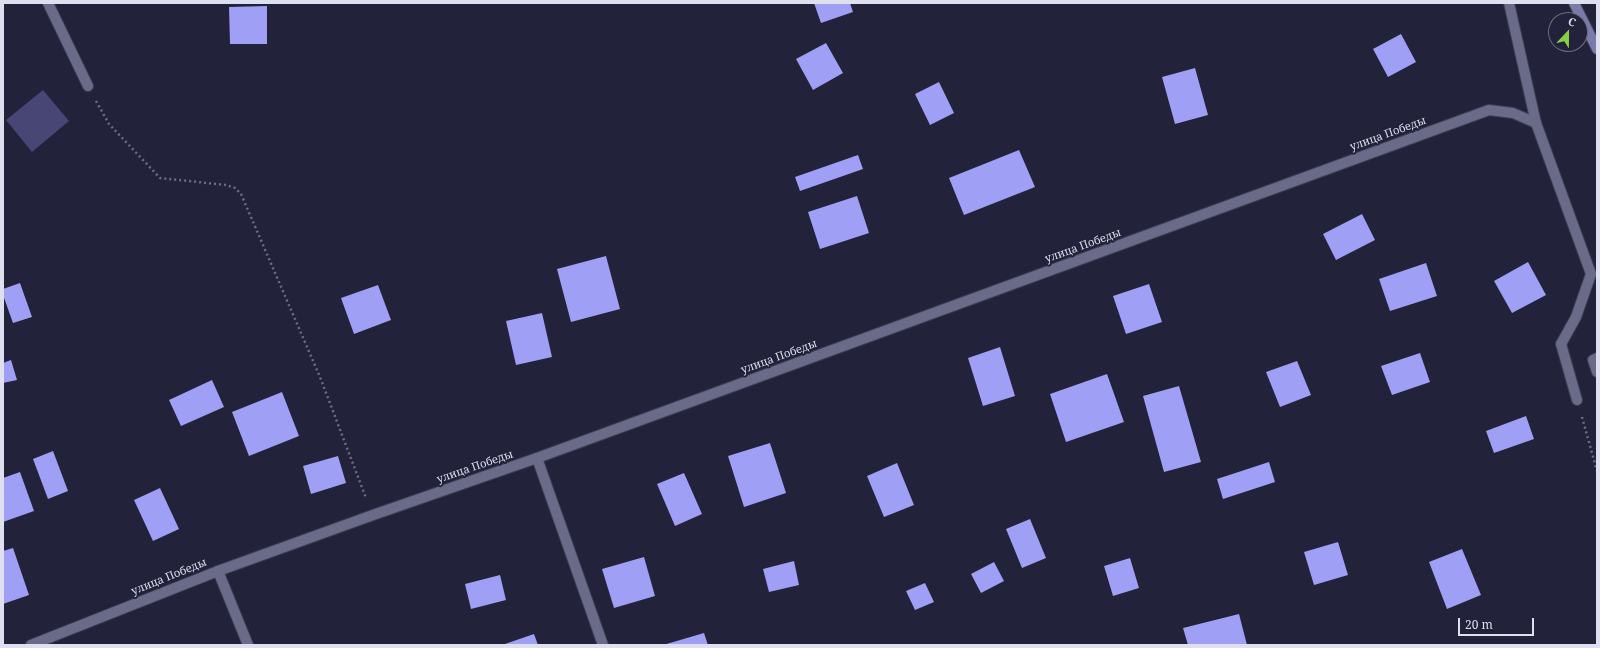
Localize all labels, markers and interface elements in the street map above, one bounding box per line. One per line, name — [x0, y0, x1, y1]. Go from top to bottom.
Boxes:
north arrow — [1548, 12, 1588, 52]
text: С — [1566, 13, 1578, 30]
street label: улица Победы — [1348, 114, 1428, 154]
street label: улица Победы — [1043, 226, 1123, 266]
street label: улица Победы — [739, 337, 819, 377]
street label: улица Победы — [435, 448, 515, 486]
street label: улица Победы — [129, 556, 209, 598]
scale bar — [1460, 610, 1536, 636]
text: 20 m — [1465, 616, 1493, 633]

